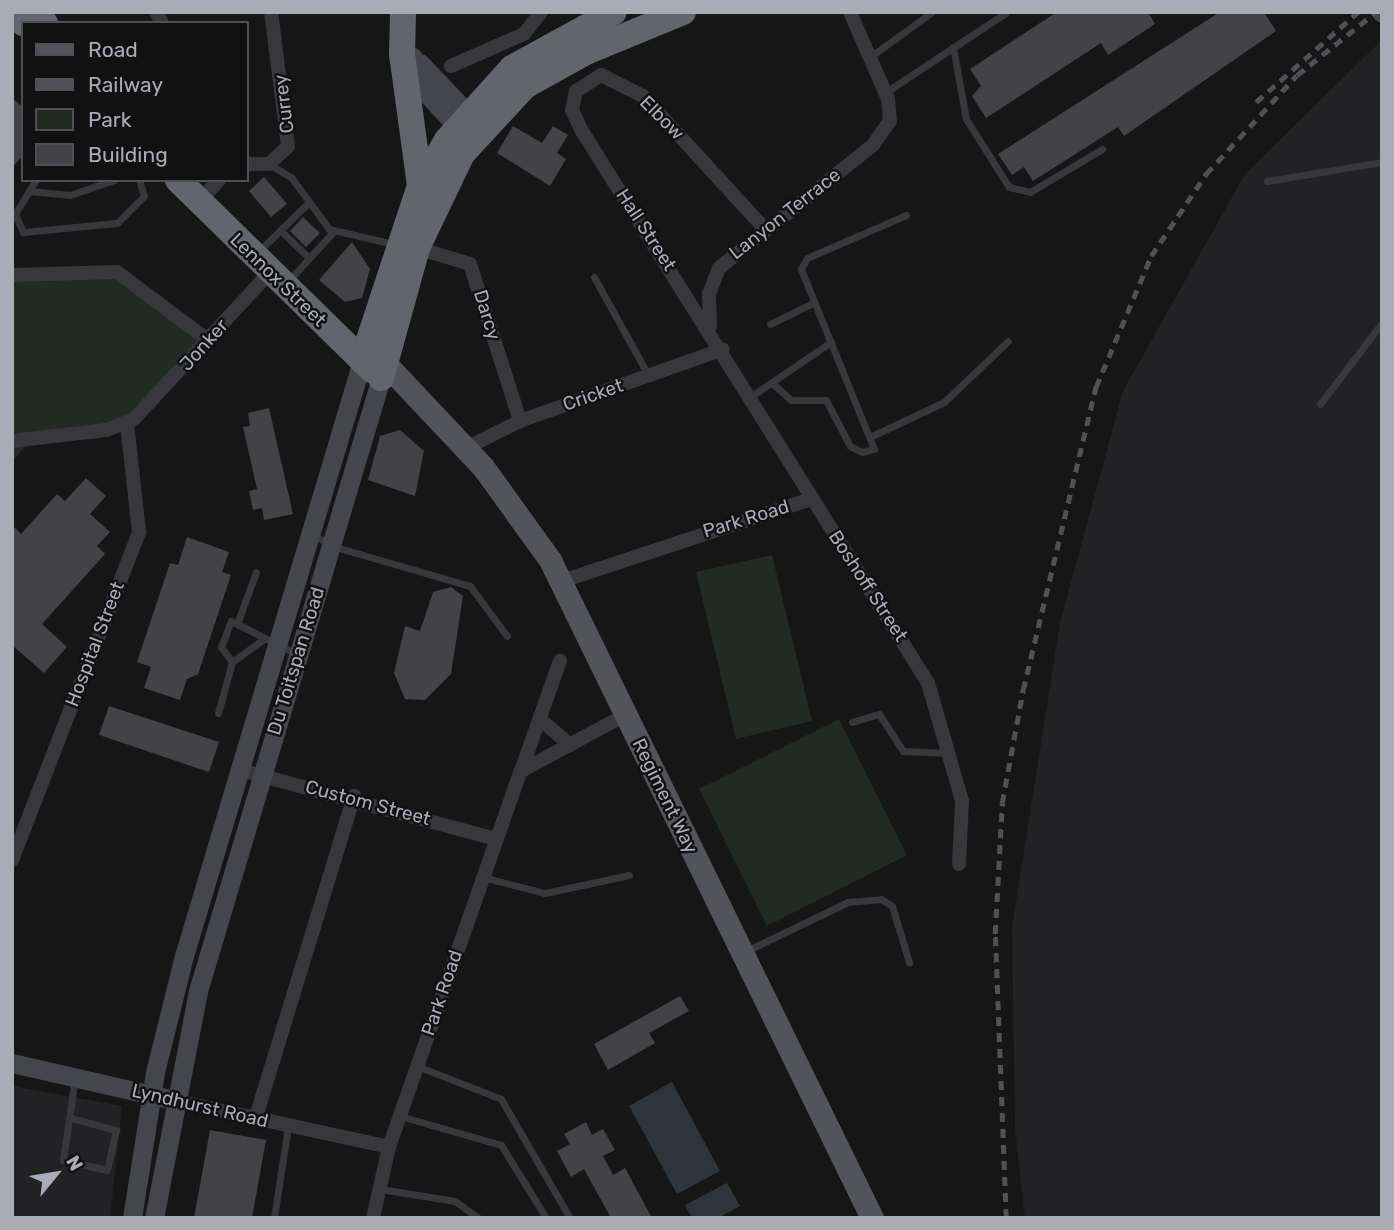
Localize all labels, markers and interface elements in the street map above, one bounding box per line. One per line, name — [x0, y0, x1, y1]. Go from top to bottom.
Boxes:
legend — [21, 21, 248, 182]
text: Road — [88, 37, 138, 62]
text: Railway — [88, 72, 163, 97]
street label: Currey — [269, 73, 299, 135]
street label: Elbow — [635, 91, 689, 145]
text: Park — [88, 107, 132, 132]
text: Building — [88, 142, 168, 167]
street label: Lanyon Terrace — [725, 163, 845, 265]
street label: Hall Street — [611, 185, 681, 275]
street label: Lennox Street — [225, 229, 331, 331]
street label: Darcy — [469, 287, 505, 343]
street label: Jonker — [175, 314, 233, 376]
street label: Cricket — [560, 374, 626, 416]
street label: Park Road — [700, 495, 792, 543]
street label: Boshoff Street — [823, 526, 913, 646]
street label: Hospital Street — [61, 578, 129, 710]
street label: Du Toitspan Road — [263, 584, 329, 738]
street label: Regiment Way — [627, 735, 703, 857]
street label: Custom Street — [303, 775, 433, 831]
street label: Park Road — [417, 947, 467, 1039]
street label: Lyndhurst Road — [130, 1079, 270, 1133]
north arrow — [21, 1139, 91, 1209]
text: N — [61, 1152, 88, 1175]

